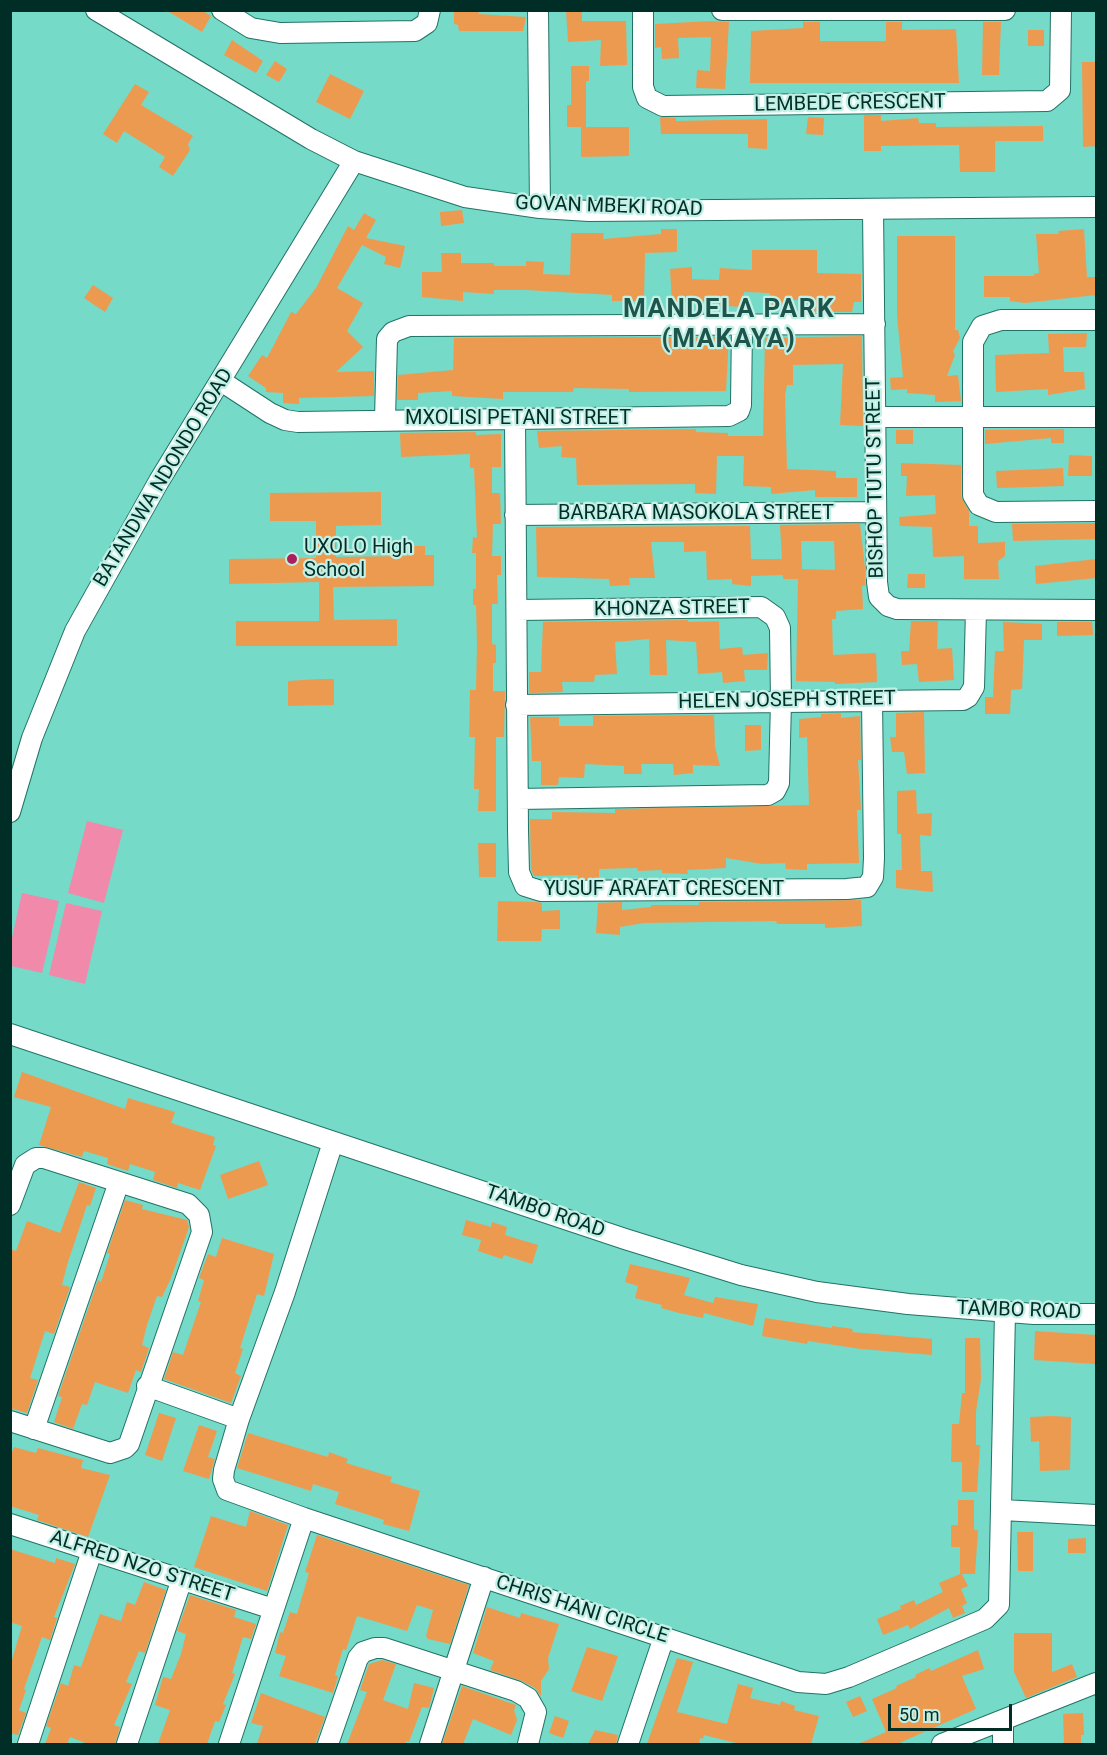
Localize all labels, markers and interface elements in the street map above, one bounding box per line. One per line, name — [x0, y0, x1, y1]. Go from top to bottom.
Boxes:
street label: LEMBEDE CRESCENT — [754, 90, 946, 118]
street label: GOVAN MBEKI ROAD — [515, 192, 703, 222]
district label: MANDELA PARK (MAKAYA) — [623, 294, 835, 356]
street label: BATANDWA NDONDO ROAD — [89, 364, 239, 592]
street label: BISHOP TUTU STREET — [862, 377, 890, 579]
street label: MXOLISI PETANI STREET — [405, 407, 631, 431]
street label: BARBARA MASOKOLA STREET — [558, 502, 834, 526]
place label: UXOLO High School — [304, 536, 413, 583]
marker: UXOLO High School — [285, 552, 299, 566]
street label: KHONZA STREET — [594, 596, 750, 622]
street label: HELEN JOSEPH STREET — [678, 687, 896, 715]
street label: YUSUF ARAFAT CRESCENT — [544, 878, 784, 902]
street label: TAMBO ROAD — [482, 1180, 608, 1244]
street label: TAMBO ROAD — [956, 1297, 1082, 1325]
street label: ALFRED NZO STREET — [47, 1526, 237, 1608]
street label: CHRIS HANI CIRCLE — [493, 1571, 671, 1649]
scale bar — [891, 1692, 1016, 1730]
text: 50 m — [899, 1704, 939, 1725]

